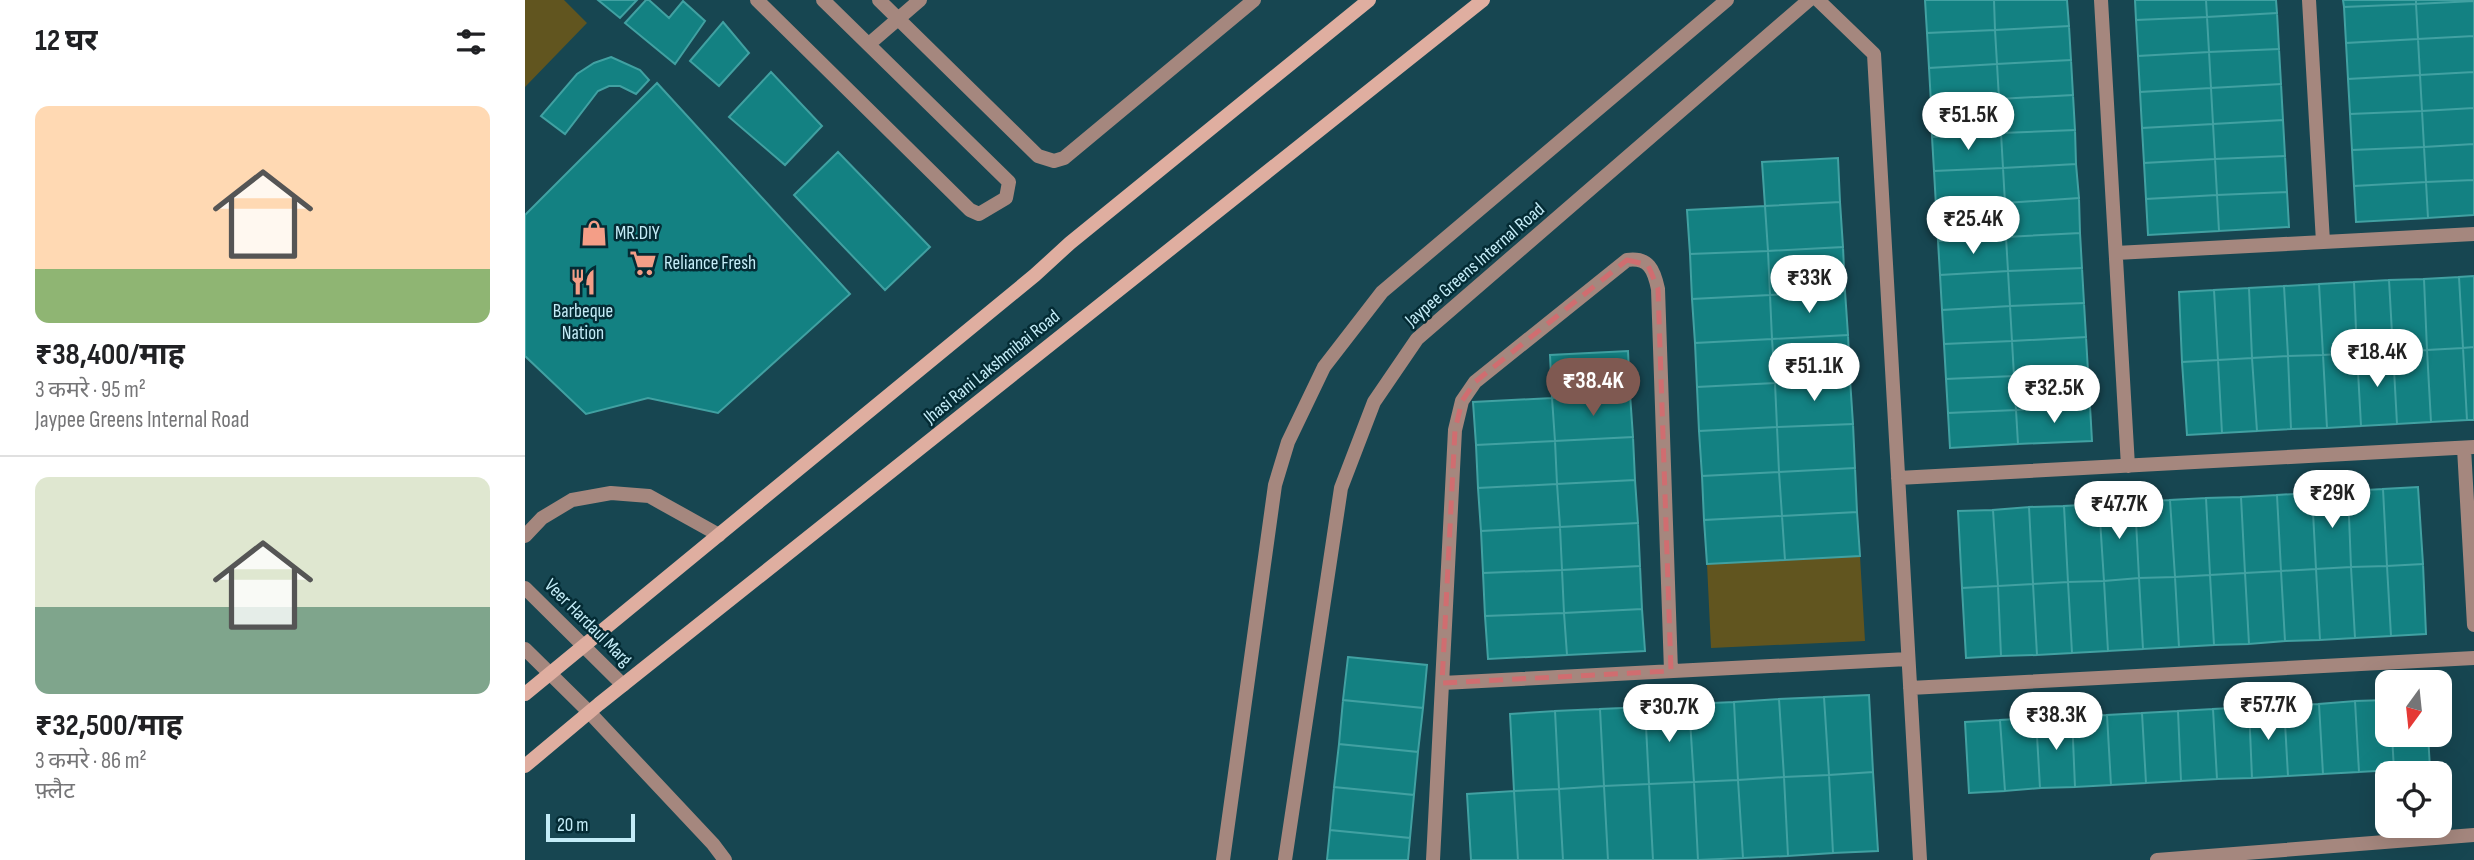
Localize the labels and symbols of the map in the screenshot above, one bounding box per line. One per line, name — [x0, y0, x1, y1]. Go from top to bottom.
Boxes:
pin: ₹51.5K — [1911, 92, 2025, 152]
pin: ₹25.4K — [1916, 196, 2030, 256]
street label: Jaypee Greens Internal Road — [1400, 198, 1549, 332]
shop icon: MR.DIY — [579, 218, 609, 248]
place label: MR.DIY — [615, 222, 660, 245]
supermarket icon: Reliance Fresh — [628, 248, 658, 278]
place label: Reliance Fresh — [664, 252, 756, 275]
pin: ₹33K — [1768, 256, 1850, 315]
restaurant icon: Barbeque Nation — [568, 267, 598, 297]
place label: Barbeque Nation — [553, 300, 613, 345]
street label: Jhasi Rani Lakshmibai Road — [918, 305, 1065, 430]
pin: ₹18.4K — [2320, 330, 2434, 389]
pin: ₹51.1K — [1757, 344, 1871, 403]
pin: ₹38.4K — [1536, 358, 1650, 418]
pin: ₹32.5K — [1997, 366, 2111, 425]
pin: ₹29K — [2291, 470, 2373, 530]
pin: ₹47.7K — [2062, 482, 2176, 541]
street label: Veer Hardaul Marg — [539, 574, 637, 672]
north arrow — [2375, 670, 2452, 747]
pin: ₹57.7K — [2211, 682, 2325, 742]
pin: ₹30.7K — [1612, 684, 1726, 744]
pin: ₹38.3K — [1999, 692, 2113, 752]
scale bar — [546, 811, 635, 843]

